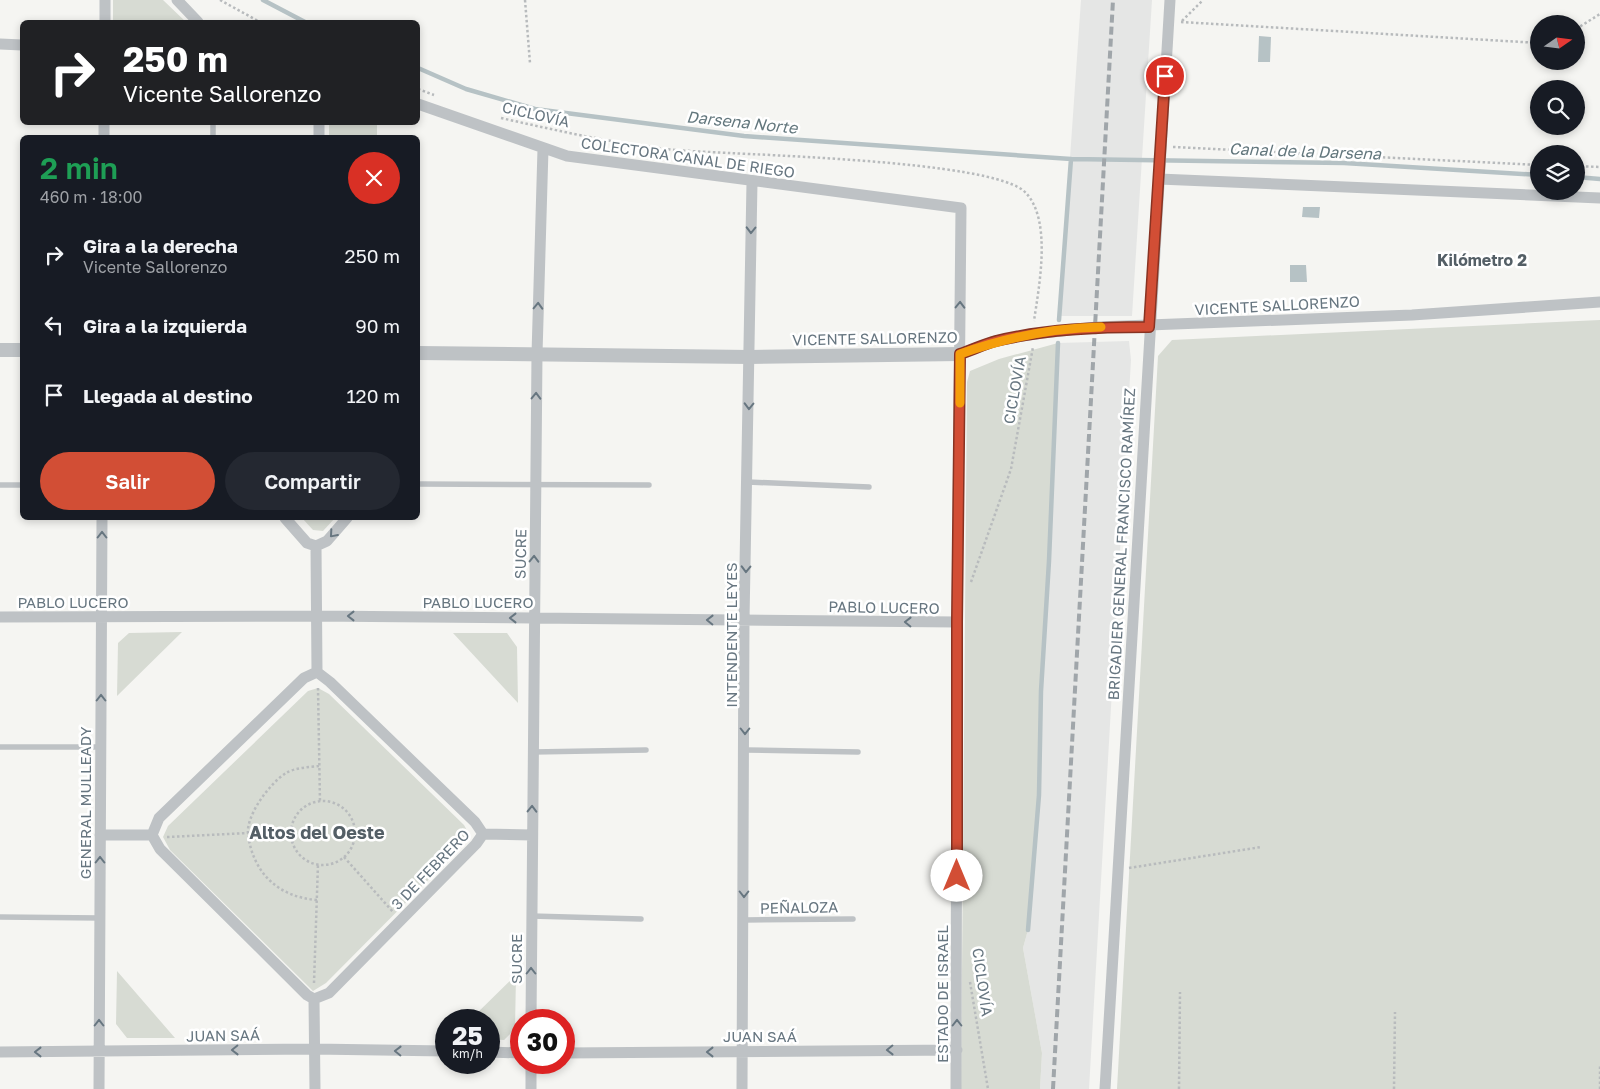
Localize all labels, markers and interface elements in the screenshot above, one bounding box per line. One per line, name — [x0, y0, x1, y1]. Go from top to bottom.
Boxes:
north arrow — [1530, 15, 1585, 70]
map controls — [1530, 15, 1585, 200]
text: 250 m — [123, 38, 228, 80]
icon: right — [40, 40, 105, 105]
pin — [1144, 55, 1186, 97]
icon: arrive — [1151, 62, 1179, 90]
text: Vicente Sallorenzo — [123, 80, 321, 107]
button: search — [1530, 80, 1585, 135]
street label: CICLOVÍA — [501, 98, 571, 130]
water label: Darsena Norte — [686, 106, 800, 138]
street label: COLECTORA CANAL DE RIEGO — [580, 133, 796, 181]
water label: Canal de la Darsena — [1229, 138, 1382, 164]
button: layers — [1530, 145, 1585, 200]
text: 2 min — [40, 150, 118, 186]
button: close — [348, 152, 400, 204]
text: 460 m · 18:00 — [40, 187, 142, 207]
one-way arrow — [746, 227, 757, 235]
text: Gira a la derecha — [83, 234, 238, 257]
icon: right — [40, 241, 68, 269]
text: 250 m — [345, 244, 400, 267]
district label: Kilómetro 2 — [1437, 250, 1527, 270]
text: Vicente Sallorenzo — [83, 257, 227, 277]
street label: VICENTE SALLORENZO — [1194, 292, 1360, 318]
one-way arrow — [533, 301, 543, 309]
one-way arrow — [955, 301, 965, 309]
icon: left — [40, 311, 68, 339]
text: Gira a la izquierda — [83, 314, 247, 337]
text: 90 m — [355, 314, 400, 337]
street label: VICENTE SALLORENZO — [792, 328, 958, 348]
street label: CICLOVÍA — [999, 355, 1029, 425]
icon: arrive — [40, 381, 68, 409]
text: Llegada al destino — [83, 384, 253, 407]
text: 120 m — [346, 384, 400, 407]
street label: BRIGADIER GENERAL FRANCISCO RAMÍREZ — [1104, 387, 1138, 701]
one-way arrow — [531, 392, 541, 400]
one-way arrow — [744, 402, 754, 410]
button: Salir — [40, 452, 215, 510]
button: Compartir — [225, 452, 400, 510]
one-way arrow — [330, 528, 339, 537]
street label: SUCRE — [511, 529, 529, 579]
one-way arrow — [97, 531, 107, 539]
one-way arrow — [529, 555, 540, 563]
street label: INTENDENTE LEYES — [722, 562, 740, 708]
one-way arrow — [741, 565, 751, 573]
street label: PABLO LUCERO — [17, 593, 129, 611]
street label: PABLO LUCERO — [422, 593, 534, 611]
street label: PABLO LUCERO — [828, 597, 940, 617]
one-way arrow — [346, 611, 354, 621]
one-way arrow — [509, 612, 517, 623]
one-way arrow — [706, 615, 714, 625]
one-way arrow — [904, 617, 912, 627]
one-way arrow — [96, 694, 106, 702]
street label: GENERAL MULLEADY — [76, 726, 94, 879]
one-way arrow — [740, 728, 750, 735]
one-way arrow — [527, 805, 537, 812]
district label: Altos del Oeste — [249, 821, 385, 843]
street label: 3 DE FEBRERO — [387, 825, 473, 913]
position arrow — [930, 849, 982, 901]
one-way arrow — [95, 856, 105, 864]
one-way arrow — [739, 890, 749, 898]
street label: PEÑALOZA — [760, 897, 838, 917]
street label: ESTADO DE ISRAEL — [933, 925, 951, 1063]
street label: SUCRE — [507, 934, 525, 984]
street label: CICLOVÍA — [969, 947, 997, 1017]
one-way arrow — [526, 967, 536, 975]
speed limit sign: 30 — [510, 1009, 575, 1074]
one-way arrow — [94, 1019, 104, 1026]
one-way arrow — [952, 1019, 962, 1026]
text: 25 — [452, 1020, 483, 1051]
street label: JUAN SAÁ — [186, 1025, 260, 1045]
street label: JUAN SAÁ — [723, 1027, 797, 1045]
one-way arrow — [231, 1045, 238, 1055]
one-way arrow — [393, 1045, 401, 1056]
one-way arrow — [886, 1045, 894, 1055]
text: km/h — [452, 1046, 483, 1061]
one-way arrow — [33, 1047, 41, 1057]
one-way arrow — [706, 1047, 714, 1057]

